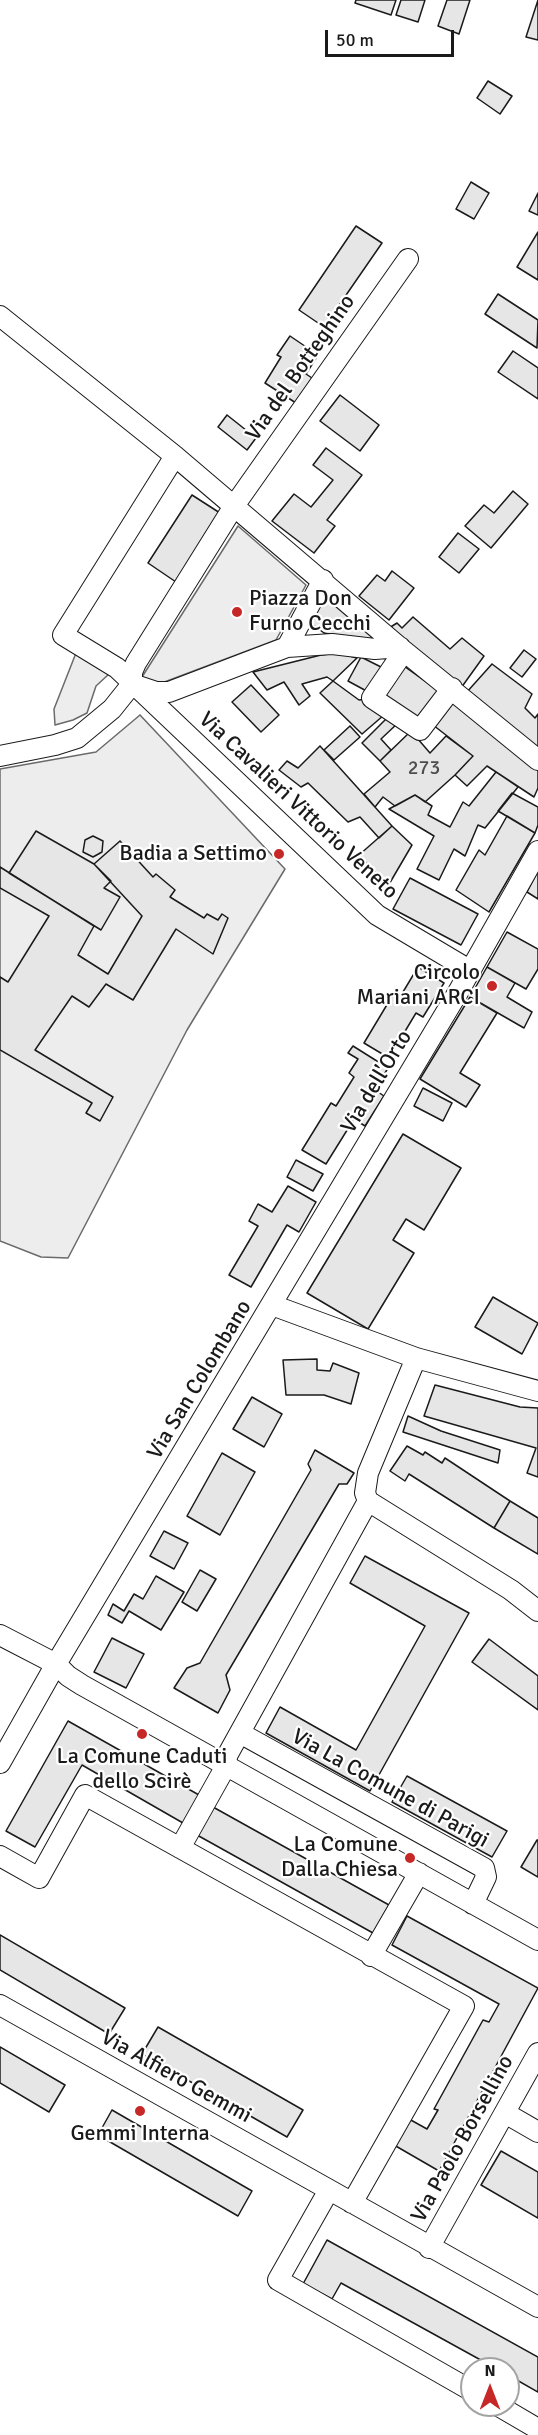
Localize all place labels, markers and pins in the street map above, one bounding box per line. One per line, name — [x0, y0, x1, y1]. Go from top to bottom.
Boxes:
place label: Piazza Don Furno Cecchi — [249, 586, 371, 638]
marker: Piazza Don Furno Cecchi — [230, 605, 244, 619]
place label: Badia a Settimo — [119, 841, 267, 867]
marker: Badia a Settimo — [272, 847, 286, 861]
place label: Circolo Mariani ARCI — [357, 960, 480, 1011]
marker: Circolo Mariani ARCI — [485, 979, 499, 993]
marker: La Comune Caduti dello Scirè — [135, 1727, 149, 1741]
place label: La Comune Caduti dello Scirè — [57, 1744, 227, 1796]
place label: La Comune Dalla Chiesa — [281, 1832, 398, 1884]
marker: La Comune Dalla Chiesa — [403, 1851, 417, 1865]
marker: Gemmi Interna — [133, 2104, 147, 2118]
place label: Gemmi Interna — [70, 2121, 210, 2147]

